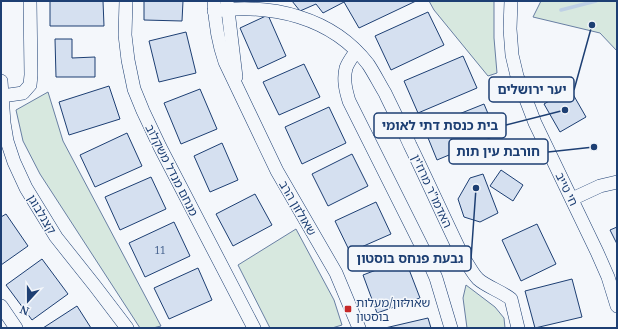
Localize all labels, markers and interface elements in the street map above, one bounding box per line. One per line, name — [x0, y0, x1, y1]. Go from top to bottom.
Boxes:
callout: יער ירושלים — [489, 77, 574, 102]
text: יער ירושלים — [498, 80, 566, 98]
callout: בית כנסת דתי לאומי — [374, 113, 506, 138]
text: בית כנסת דתי לאומי — [382, 116, 498, 134]
street label: מנחם מנדל משקלוב — [142, 121, 203, 219]
callout: חורבת עין תות — [449, 139, 548, 164]
text: חורבת עין תות — [456, 142, 540, 160]
street label: האדמו"ר מרוז'ין — [408, 152, 456, 230]
street label: חי טייב — [552, 169, 582, 209]
street label: שאולזון הרב — [275, 177, 321, 239]
street label: קצנלבוגן — [24, 191, 61, 237]
house number: 11 — [154, 243, 166, 257]
callout: גבעת פנחס בוסטון — [348, 246, 471, 271]
text: גבעת פנחס בוסטון — [357, 249, 464, 267]
north arrow — [8, 281, 48, 321]
place label: שאולזון/מעלות בוסטון — [356, 294, 430, 325]
text: N — [17, 302, 31, 319]
marker: שאולזון/מעלות בוסטון — [343, 304, 353, 314]

